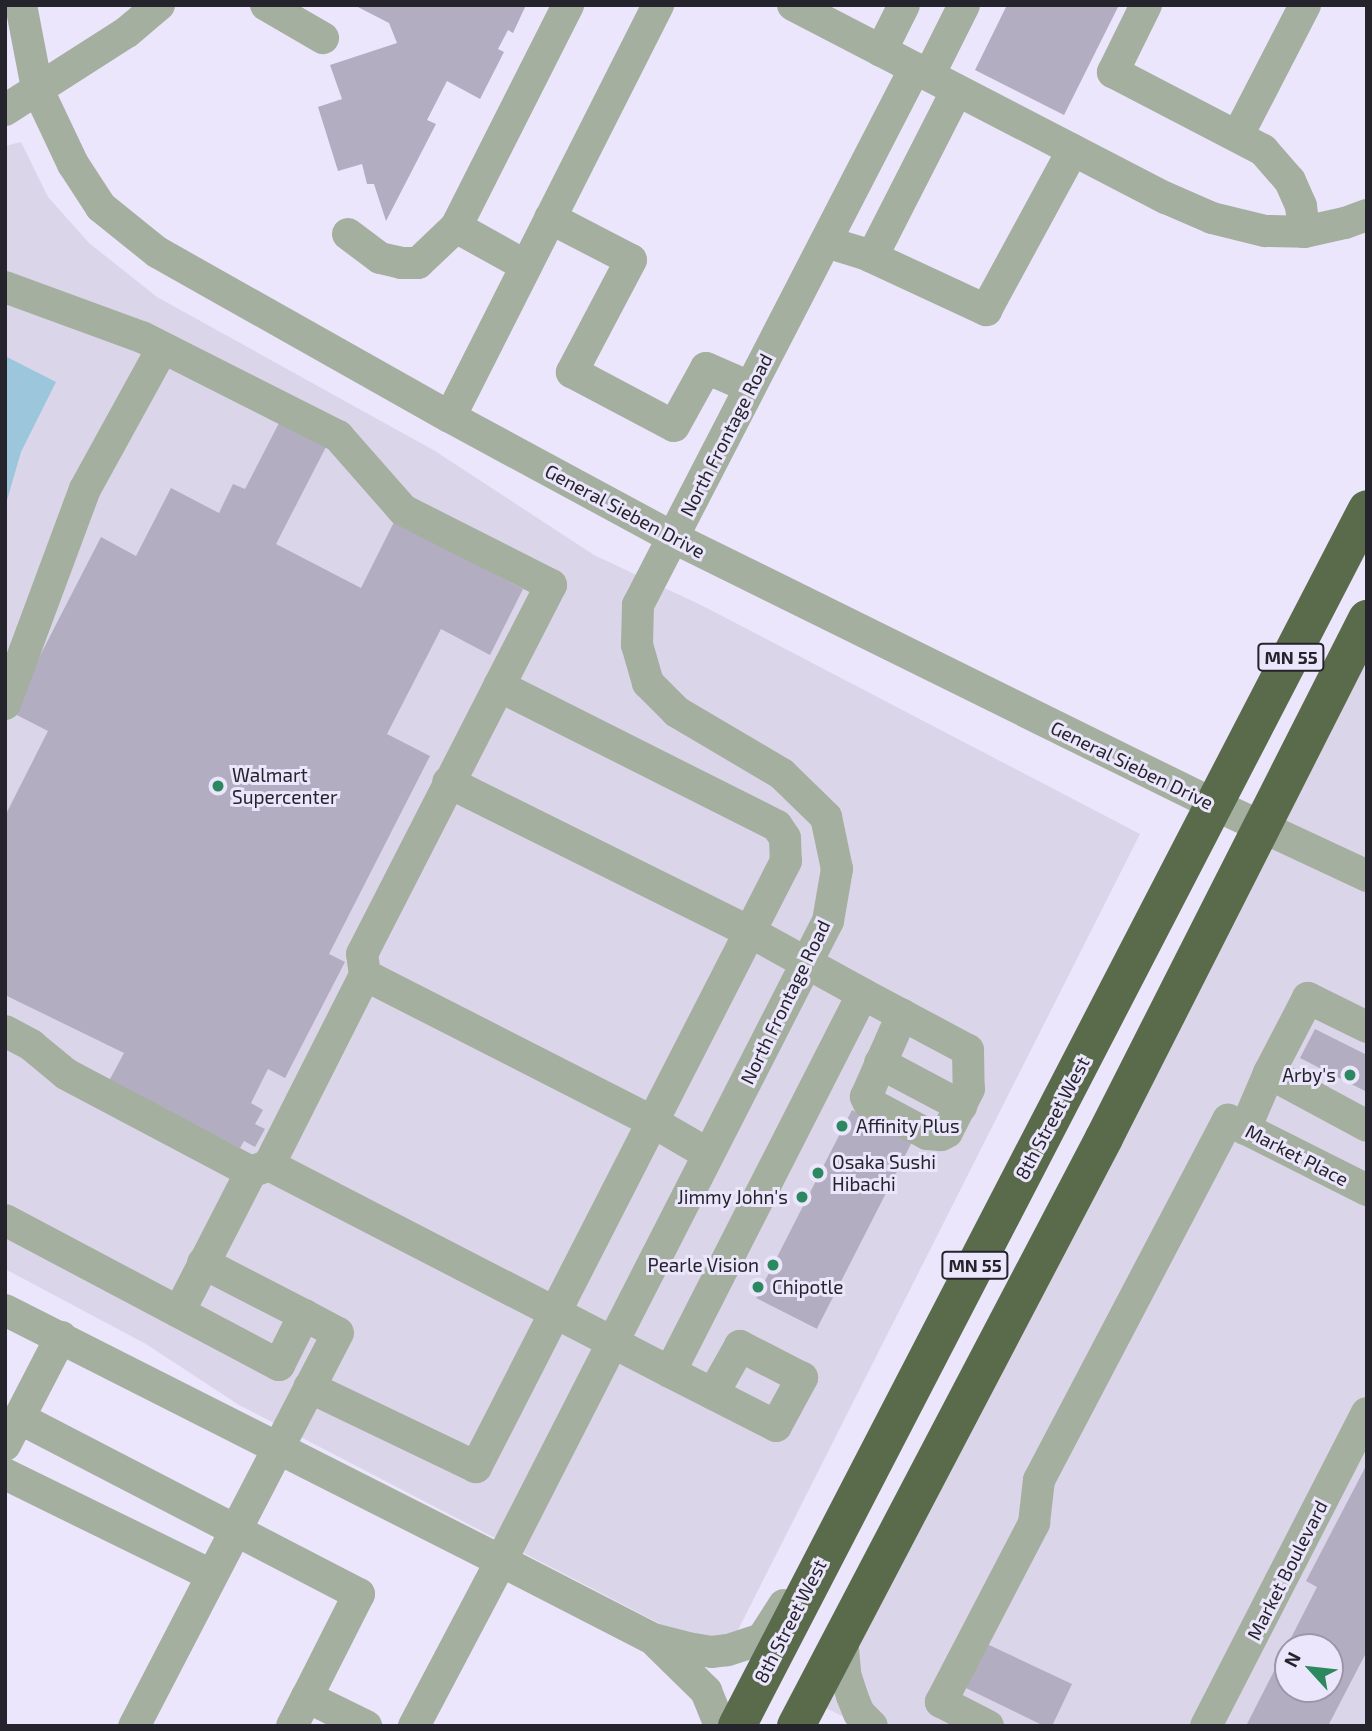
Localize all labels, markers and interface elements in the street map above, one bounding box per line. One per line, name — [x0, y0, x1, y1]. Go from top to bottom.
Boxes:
street label: North Frontage Road — [675, 350, 777, 520]
street label: General Sieben Drive — [541, 459, 709, 563]
road number: MN 55 — [1256, 642, 1326, 672]
street label: General Sieben Drive — [1047, 716, 1217, 814]
place label: Walmart Supercenter — [232, 764, 338, 808]
marker: Walmart Supercenter — [210, 778, 226, 794]
street label: North Frontage Road — [735, 916, 835, 1088]
street label: 8th Street West — [1010, 1053, 1094, 1183]
place label: Arby's — [1282, 1064, 1336, 1086]
marker: Arby's — [1342, 1067, 1358, 1083]
place label: Affinity Plus — [856, 1115, 960, 1137]
marker: Affinity Plus — [834, 1118, 850, 1134]
street label: Market Place — [1242, 1119, 1352, 1191]
place label: Osaka Sushi Hibachi — [832, 1151, 936, 1195]
marker: Osaka Sushi Hibachi — [810, 1165, 826, 1181]
place label: Jimmy John's — [676, 1186, 788, 1208]
marker: Jimmy John's — [794, 1189, 810, 1205]
road number: MN 55 — [940, 1250, 1010, 1280]
place label: Pearle Vision — [647, 1254, 759, 1276]
marker: Pearle Vision — [765, 1257, 781, 1273]
place label: Chipotle — [772, 1276, 843, 1298]
marker: Chipotle — [750, 1279, 766, 1295]
street label: Market Boulevard — [1242, 1496, 1332, 1644]
street label: 8th Street West — [749, 1555, 831, 1687]
north arrow — [1274, 1633, 1344, 1703]
text: N — [1278, 1648, 1305, 1670]

